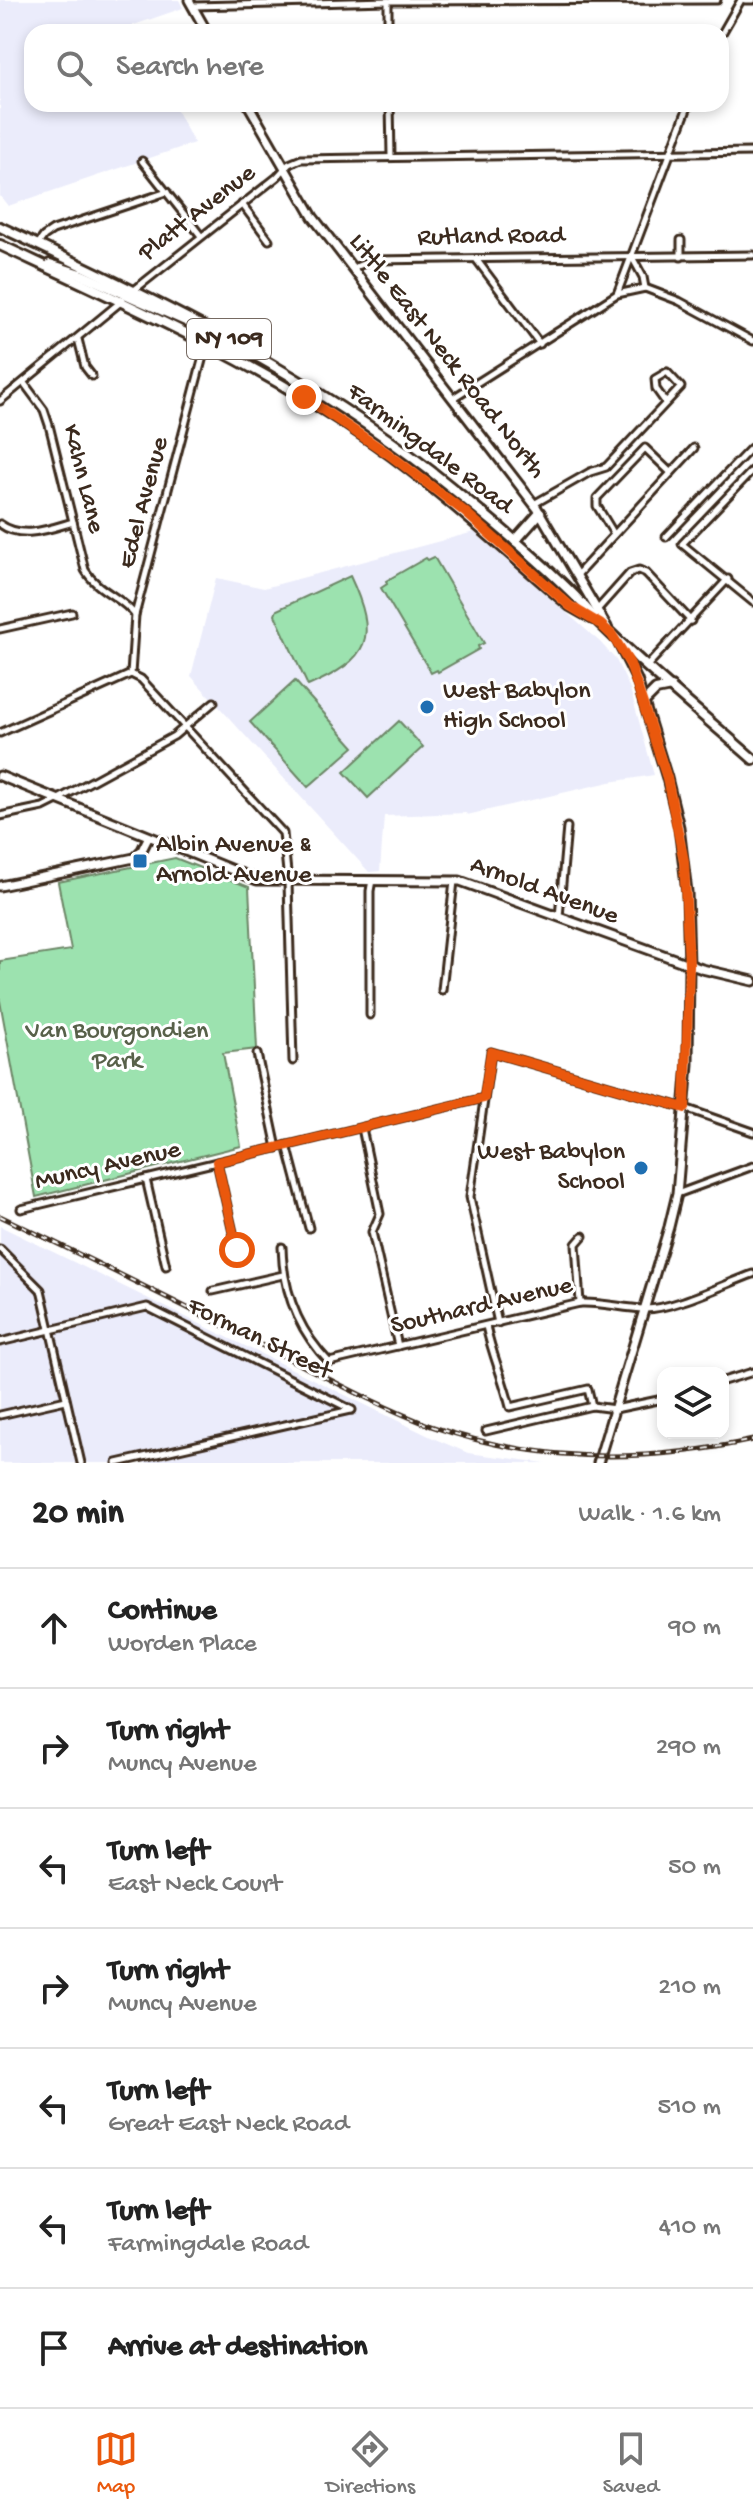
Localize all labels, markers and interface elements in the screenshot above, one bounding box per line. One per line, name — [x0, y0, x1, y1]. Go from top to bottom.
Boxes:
search box — [24, 24, 729, 112]
icon: search — [52, 46, 96, 90]
text: Search here — [116, 51, 264, 86]
street label: Platt Avenue — [132, 158, 263, 270]
street label: Rutland Road — [417, 221, 567, 255]
street label: Little East Neck Road North — [341, 228, 551, 486]
road number: NY 109 — [187, 319, 271, 359]
street label: Farmingdale Road — [339, 377, 520, 524]
route end — [286, 379, 322, 415]
street label: Kahn Lane — [54, 421, 111, 537]
street label: Edel Avenue — [113, 433, 178, 572]
place label: West Babylon High School — [443, 677, 591, 738]
marker: West Babylon High School — [418, 698, 436, 716]
place label: Albin Avenue & Arnold Avenue — [156, 831, 312, 892]
street label: Arnold Avenue — [466, 851, 623, 933]
marker: Albin Avenue & Arnold Avenue — [131, 852, 149, 870]
park label: Van Bourgondien Park — [25, 1017, 209, 1078]
street label: Muncy Avenue — [32, 1135, 184, 1199]
place label: West Babylon School — [477, 1138, 626, 1199]
marker: West Babylon School — [632, 1159, 650, 1177]
route start — [219, 1232, 255, 1268]
street label: Southard Avenue — [388, 1271, 576, 1343]
street label: Forman Street — [181, 1291, 338, 1389]
map controls — [657, 1367, 729, 1439]
button: layers — [657, 1367, 729, 1439]
text: 20 min — [32, 1495, 124, 1535]
text: Walk · 1.6 km — [579, 1500, 721, 1531]
text: Continue — [108, 1595, 217, 1630]
icon: ahead — [32, 1606, 76, 1650]
text: 90 m — [669, 1613, 721, 1644]
text: Worden Place — [108, 1630, 257, 1661]
text: Turn right — [108, 1715, 228, 1750]
icon: right — [32, 1726, 76, 1770]
text: 290 m — [656, 1733, 721, 1764]
text: Muncy Avenue — [108, 1750, 257, 1781]
text: Turn left — [108, 1835, 209, 1870]
icon: left — [32, 1846, 76, 1890]
text: 50 m — [668, 1853, 721, 1884]
text: East Neck Court — [108, 1870, 282, 1901]
text: Turn right — [108, 1955, 228, 1990]
icon: right — [32, 1966, 76, 2010]
text: 210 m — [658, 1973, 721, 2004]
text: Muncy Avenue — [108, 1990, 257, 2021]
text: Turn left — [108, 2075, 209, 2110]
icon: left — [32, 2086, 76, 2130]
text: 510 m — [657, 2093, 721, 2124]
text: Great East Neck Road — [108, 2110, 349, 2141]
text: Turn left — [108, 2195, 209, 2230]
icon: left — [32, 2206, 76, 2250]
text: 410 m — [659, 2213, 721, 2244]
text: Farmingdale Road — [108, 2230, 308, 2261]
icon: arrive — [32, 2326, 76, 2370]
text: Arrive at destination — [108, 2331, 368, 2366]
tab: Map — [94, 2427, 138, 2501]
tab: Directions — [326, 2427, 415, 2501]
tab: Saved — [603, 2427, 659, 2501]

